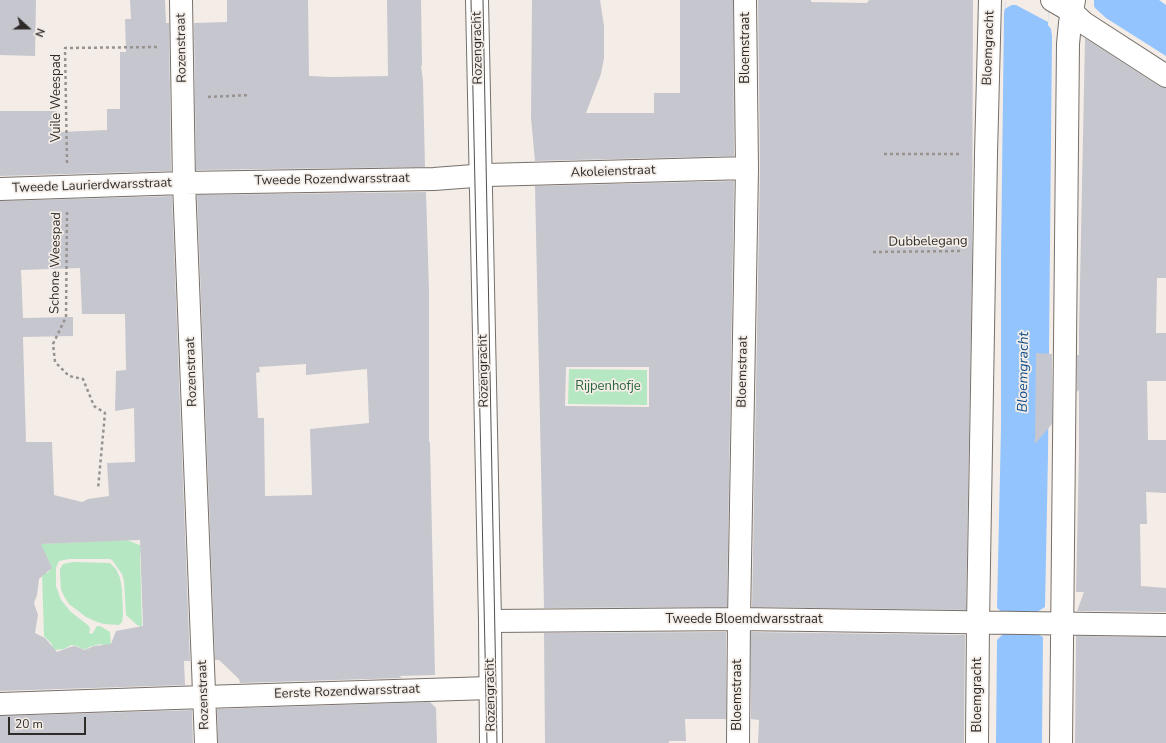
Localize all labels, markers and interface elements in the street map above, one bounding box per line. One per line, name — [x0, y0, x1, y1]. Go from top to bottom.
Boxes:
north arrow — [8, 8, 48, 48]
street label: Bloemgracht — [980, 10, 998, 86]
street label: Rozengracht — [470, 11, 486, 85]
street label: Bloemstraat — [738, 12, 754, 84]
street label: Rozenstraat — [174, 13, 190, 83]
text: N — [31, 26, 48, 39]
street label: Vuile Weespad — [49, 54, 65, 142]
street label: Akoleienstraat — [570, 163, 656, 181]
street label: Tweede Rozendwarsstraat — [254, 171, 410, 189]
street label: Tweede Laurierdwarsstraat — [12, 175, 172, 197]
street label: Schone Weespad — [47, 212, 65, 314]
street label: Dubbelegang — [888, 234, 968, 250]
water label: Bloemgracht — [1015, 332, 1033, 412]
street label: Rozengracht — [476, 334, 492, 408]
street label: Bloemstraat — [735, 336, 751, 408]
street label: Rozenstraat — [183, 337, 201, 407]
park label: Rijpenhofje — [575, 379, 641, 395]
street label: Tweede Bloemdwarsstraat — [665, 612, 823, 628]
street label: Rozengracht — [483, 658, 499, 732]
street label: Bloemgracht — [970, 658, 986, 732]
street label: Bloemstraat — [730, 659, 746, 731]
street label: Rozenstraat — [195, 660, 213, 730]
street label: Eerste Rozendwarsstraat — [274, 682, 420, 702]
scale bar — [10, 709, 88, 735]
text: 20 m — [15, 716, 43, 732]

